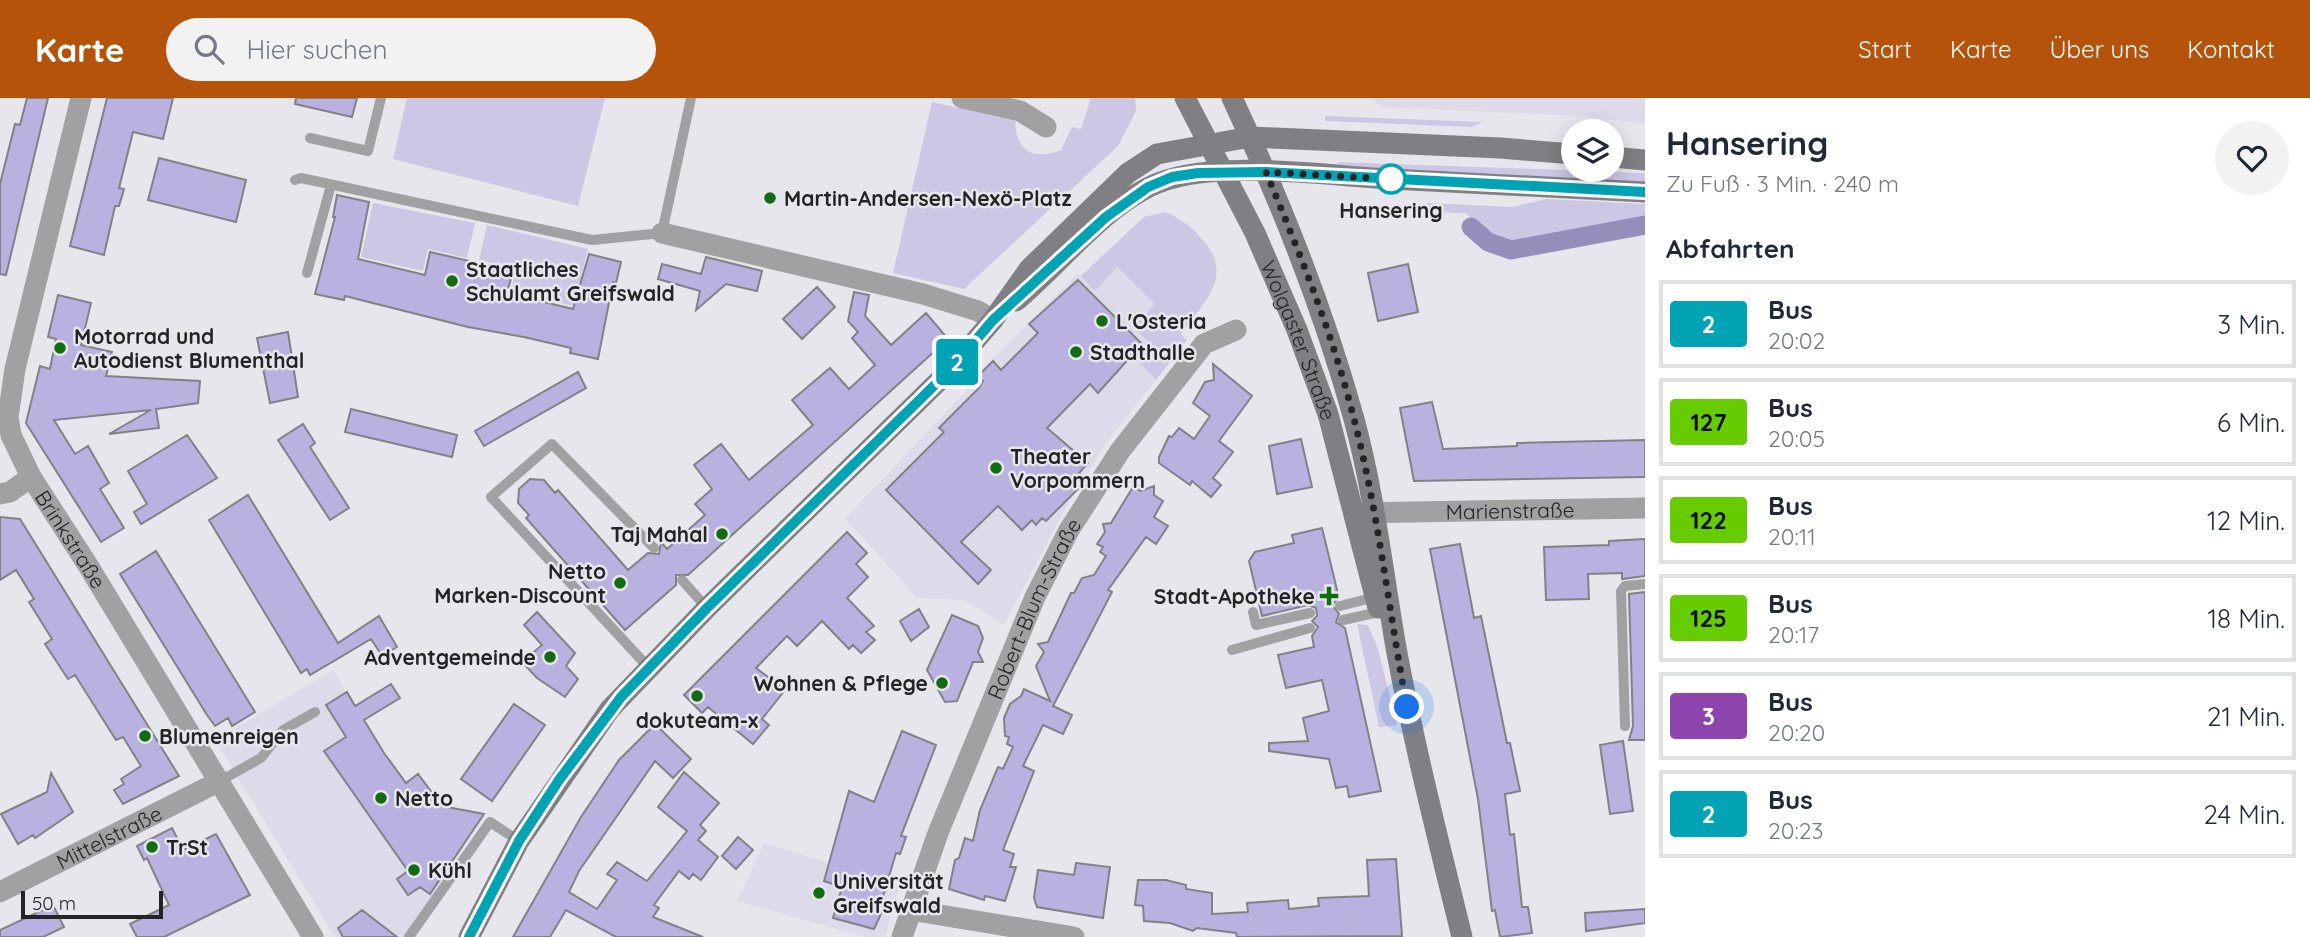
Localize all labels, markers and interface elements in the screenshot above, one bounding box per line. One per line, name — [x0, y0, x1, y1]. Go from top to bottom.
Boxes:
search box — [166, 18, 656, 81]
text: Karte — [35, 29, 124, 70]
icon: search — [190, 30, 228, 68]
text: Hier suchen — [246, 33, 388, 66]
text: Start — [1858, 34, 1912, 64]
text: Karte — [1950, 34, 2011, 64]
text: Über uns — [2049, 34, 2149, 64]
text: Kontakt — [2187, 34, 2275, 64]
map controls — [1561, 119, 1624, 182]
button: layers — [1561, 119, 1624, 182]
button: heart — [2215, 121, 2289, 195]
text: Hansering — [1666, 122, 1828, 163]
marker: Hansering — [1376, 164, 1406, 194]
text: Zu Fuß · 3 Min. · 240 m — [1666, 169, 1899, 198]
place label: Martin-Andersen-Nexö-Platz — [784, 185, 1072, 211]
marker: Martin-Andersen-Nexö-Platz — [762, 190, 778, 206]
place label: Hansering — [1339, 197, 1443, 223]
text: Abfahrten — [1666, 232, 1795, 265]
place label: Staatliches Schulamt Greifswald — [466, 256, 675, 306]
street label: Wolgaster Straße — [1255, 256, 1342, 424]
marker: Staatliches Schulamt Greifswald — [444, 273, 460, 289]
text: Bus — [1768, 293, 1813, 326]
place label: L'Osteria — [1116, 308, 1206, 334]
text: 3 Min. — [2217, 308, 2285, 341]
text: 2 — [1702, 309, 1715, 339]
marker: L'Osteria — [1094, 313, 1110, 329]
place label: Motorrad und Autodienst Blumenthal — [74, 323, 304, 373]
text: 20:02 — [1768, 326, 1825, 355]
line badge: 2 — [934, 339, 980, 385]
place label: Stadthalle — [1090, 339, 1195, 365]
marker: Motorrad und Autodienst Blumenthal — [52, 340, 68, 356]
marker: Stadthalle — [1068, 344, 1084, 360]
text: 2 — [950, 347, 964, 377]
text: Bus — [1768, 391, 1813, 424]
text: 6 Min. — [2217, 406, 2285, 439]
text: 127 — [1690, 407, 1727, 437]
text: 20:05 — [1768, 424, 1825, 453]
place label: Theater Vorpommern — [1010, 443, 1145, 493]
marker: Theater Vorpommern — [988, 460, 1004, 476]
street label: Brinkstraße — [30, 485, 112, 593]
text: Bus — [1768, 489, 1813, 522]
street label: Marienstraße — [1445, 496, 1575, 524]
text: 12 Min. — [2207, 504, 2285, 537]
text: 122 — [1690, 505, 1727, 535]
street label: Robert-Blum-Straße — [981, 513, 1086, 703]
place label: Taj Mahal — [611, 521, 708, 547]
text: 20:11 — [1768, 522, 1816, 551]
marker: Taj Mahal — [714, 526, 730, 542]
place label: Netto Marken-Discount — [434, 558, 606, 608]
marker: Netto Marken-Discount — [612, 575, 628, 591]
place label: Stadt-Apotheke — [1154, 583, 1315, 609]
text: Bus — [1768, 587, 1813, 620]
marker: Stadt-Apotheke — [1321, 588, 1337, 604]
text: 18 Min. — [2207, 602, 2285, 635]
text: 125 — [1690, 603, 1727, 633]
text: 20:17 — [1768, 620, 1819, 649]
place label: Adventgemeinde — [364, 644, 536, 670]
marker: Adventgemeinde — [542, 649, 558, 665]
place label: Wohnen & Pflege — [754, 670, 928, 696]
marker: Wohnen & Pflege — [934, 675, 950, 691]
text: Bus — [1768, 685, 1813, 718]
marker: dokuteam-x — [689, 688, 705, 704]
your location — [1389, 689, 1424, 724]
text: 21 Min. — [2207, 700, 2285, 733]
text: 3 — [1702, 701, 1715, 731]
place label: dokuteam-x — [636, 707, 758, 733]
text: 20:20 — [1768, 718, 1825, 747]
place label: Blumenreigen — [159, 723, 299, 749]
marker: Blumenreigen — [137, 728, 153, 744]
text: Bus — [1768, 783, 1813, 816]
place label: Netto — [395, 785, 453, 811]
marker: Netto — [373, 790, 389, 806]
text: 24 Min. — [2203, 798, 2285, 831]
text: 2 — [1702, 799, 1715, 829]
street label: Mittelstraße — [52, 800, 166, 875]
text: 20:23 — [1768, 816, 1824, 845]
place label: TrSt — [166, 834, 208, 860]
marker: TrSt — [144, 839, 160, 855]
place label: Kühl — [428, 857, 472, 883]
marker: Kühl — [406, 862, 422, 878]
place label: Universität Greifswald — [833, 868, 944, 918]
marker: Universität Greifswald — [811, 885, 827, 901]
scale bar — [21, 888, 163, 920]
text: 50 m — [32, 891, 76, 915]

